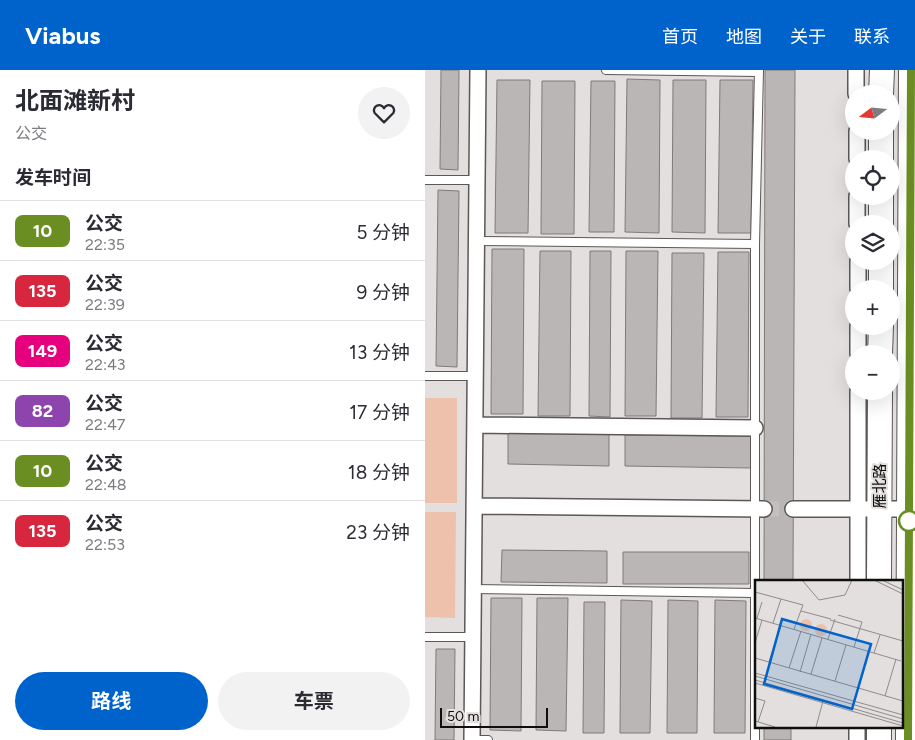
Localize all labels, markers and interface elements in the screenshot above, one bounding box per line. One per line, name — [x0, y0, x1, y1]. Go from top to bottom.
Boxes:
text: Viabus — [25, 21, 101, 50]
text: 首页 — [662, 26, 698, 48]
text: 地图 — [726, 26, 762, 48]
text: 关于 — [790, 26, 826, 48]
text: 联系 — [854, 26, 890, 48]
north arrow — [845, 85, 900, 140]
map controls — [845, 85, 900, 400]
text: 北面滩新村 — [15, 86, 135, 115]
button: heart — [358, 87, 410, 139]
text: 公交 — [15, 124, 47, 143]
button: locate — [845, 150, 900, 205]
text: 发车时间 — [15, 166, 91, 189]
text: 公交 — [85, 212, 123, 235]
button: layers — [845, 215, 900, 270]
text: 10 — [33, 220, 52, 242]
text: 5 分钟 — [356, 221, 410, 244]
text: 22:35 — [85, 235, 125, 254]
text: 公交 — [85, 272, 123, 295]
text: 135 — [28, 280, 57, 302]
button: + — [845, 280, 900, 335]
text: 9 分钟 — [357, 281, 410, 304]
text: 22:39 — [85, 295, 125, 314]
text: 公交 — [85, 332, 123, 355]
text: 149 — [28, 340, 57, 362]
text: 13 分钟 — [349, 341, 410, 364]
button: − — [845, 345, 900, 400]
text: 22:43 — [85, 355, 126, 374]
text: 公交 — [85, 392, 123, 415]
text: 82 — [32, 400, 53, 422]
text: 17 分钟 — [349, 401, 410, 424]
text: 22:47 — [85, 415, 125, 434]
text: 公交 — [85, 452, 123, 475]
text: 10 — [33, 460, 52, 482]
text: 18 分钟 — [348, 461, 410, 484]
street label: 雁北路 — [871, 463, 889, 509]
text: 22:48 — [85, 475, 127, 494]
unlabelled marker — [898, 510, 915, 532]
text: 公交 — [85, 512, 123, 535]
text: 135 — [28, 520, 57, 542]
text: 23 分钟 — [346, 521, 410, 544]
text: 22:53 — [85, 535, 125, 554]
inset map — [755, 580, 903, 728]
button: 路线 — [15, 672, 208, 730]
button: 车票 — [218, 672, 410, 730]
scale bar — [440, 705, 547, 728]
text: 50 m — [447, 708, 479, 725]

